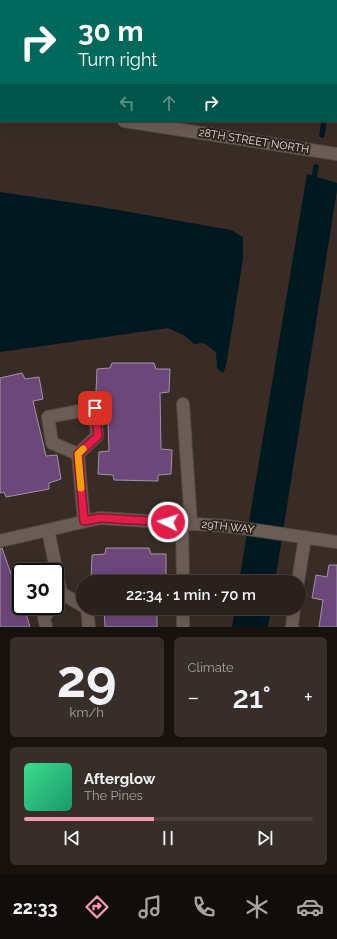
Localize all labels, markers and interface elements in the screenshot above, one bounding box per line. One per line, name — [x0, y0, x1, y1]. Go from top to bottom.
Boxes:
text: 30 m — [78, 15, 144, 48]
icon: right — [12, 16, 64, 68]
text: Turn right — [78, 49, 157, 70]
icon: left — [116, 92, 138, 114]
icon: ahead — [158, 92, 180, 114]
icon: right — [200, 92, 222, 114]
street label: 28TH STREET NORTH — [198, 126, 310, 156]
pin — [78, 391, 112, 425]
icon: arrive — [84, 397, 106, 419]
position arrow — [147, 501, 189, 543]
street label: 29TH WAY — [201, 518, 255, 536]
speed limit sign: 30 — [12, 563, 64, 615]
text: 22:34 · 1 min · 70 m — [126, 586, 256, 604]
text: 29 — [57, 648, 117, 709]
text: Climate — [188, 660, 234, 675]
text: 21° — [232, 680, 271, 715]
text: − — [188, 684, 199, 710]
text: + — [304, 684, 313, 710]
text: km/h — [70, 705, 104, 720]
text: Afterglow — [84, 770, 155, 788]
text: The Pines — [84, 788, 143, 803]
icon: previous — [61, 827, 83, 849]
icon: pause — [157, 827, 179, 849]
icon: next — [254, 827, 276, 849]
icon: directions — [83, 893, 111, 921]
icon: music — [136, 893, 164, 921]
icon: phone — [190, 893, 218, 921]
icon: climate — [243, 893, 271, 921]
icon: car — [296, 893, 324, 921]
text: 22:33 — [13, 897, 58, 918]

